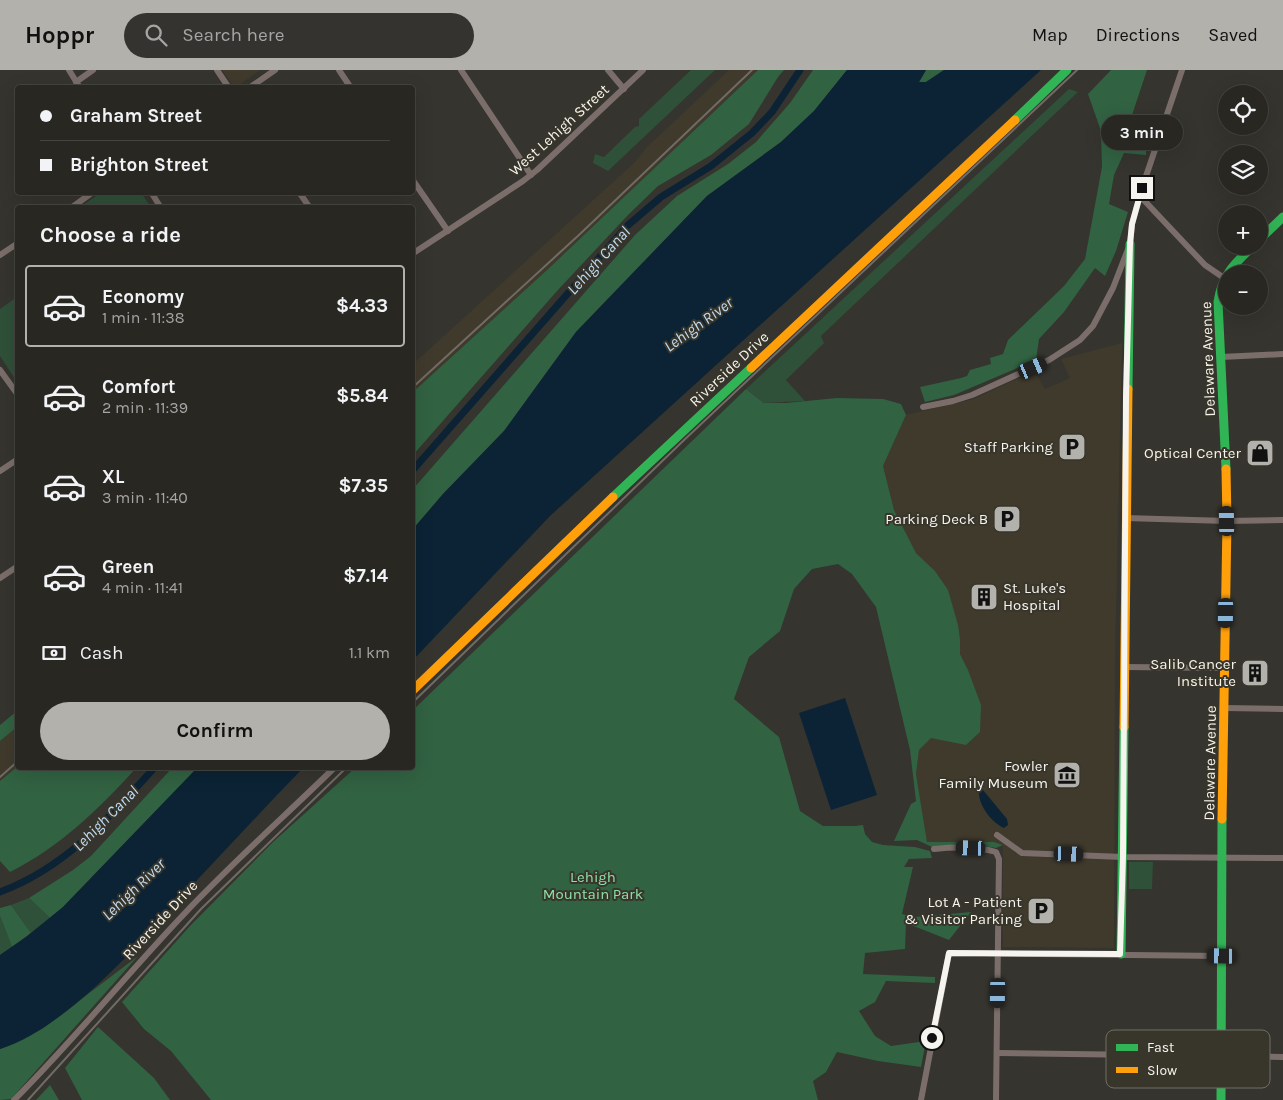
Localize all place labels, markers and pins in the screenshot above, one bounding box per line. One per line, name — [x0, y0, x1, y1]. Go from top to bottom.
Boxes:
parking icon: Staff Parking — [1057, 432, 1087, 462]
place label: Staff Parking — [964, 438, 1054, 456]
shop icon: Optical Center — [1245, 438, 1275, 468]
place label: Optical Center — [1144, 444, 1242, 462]
parking icon: Parking Deck B — [992, 504, 1022, 534]
place label: Parking Deck B — [885, 510, 988, 528]
place label: St. Luke's Hospital — [1003, 579, 1066, 614]
building icon: St. Luke's Hospital — [969, 582, 999, 612]
place label: Salib Cancer Institute — [1150, 655, 1237, 690]
building icon: Salib Cancer Institute — [1240, 658, 1270, 688]
place label: Fowler Family Museum — [939, 757, 1049, 792]
museum icon: Fowler Family Museum — [1052, 760, 1082, 790]
place label: Lot A - Patient & Visitor Parking — [904, 893, 1023, 928]
parking icon: Lot A - Patient & Visitor Parking — [1026, 896, 1056, 926]

